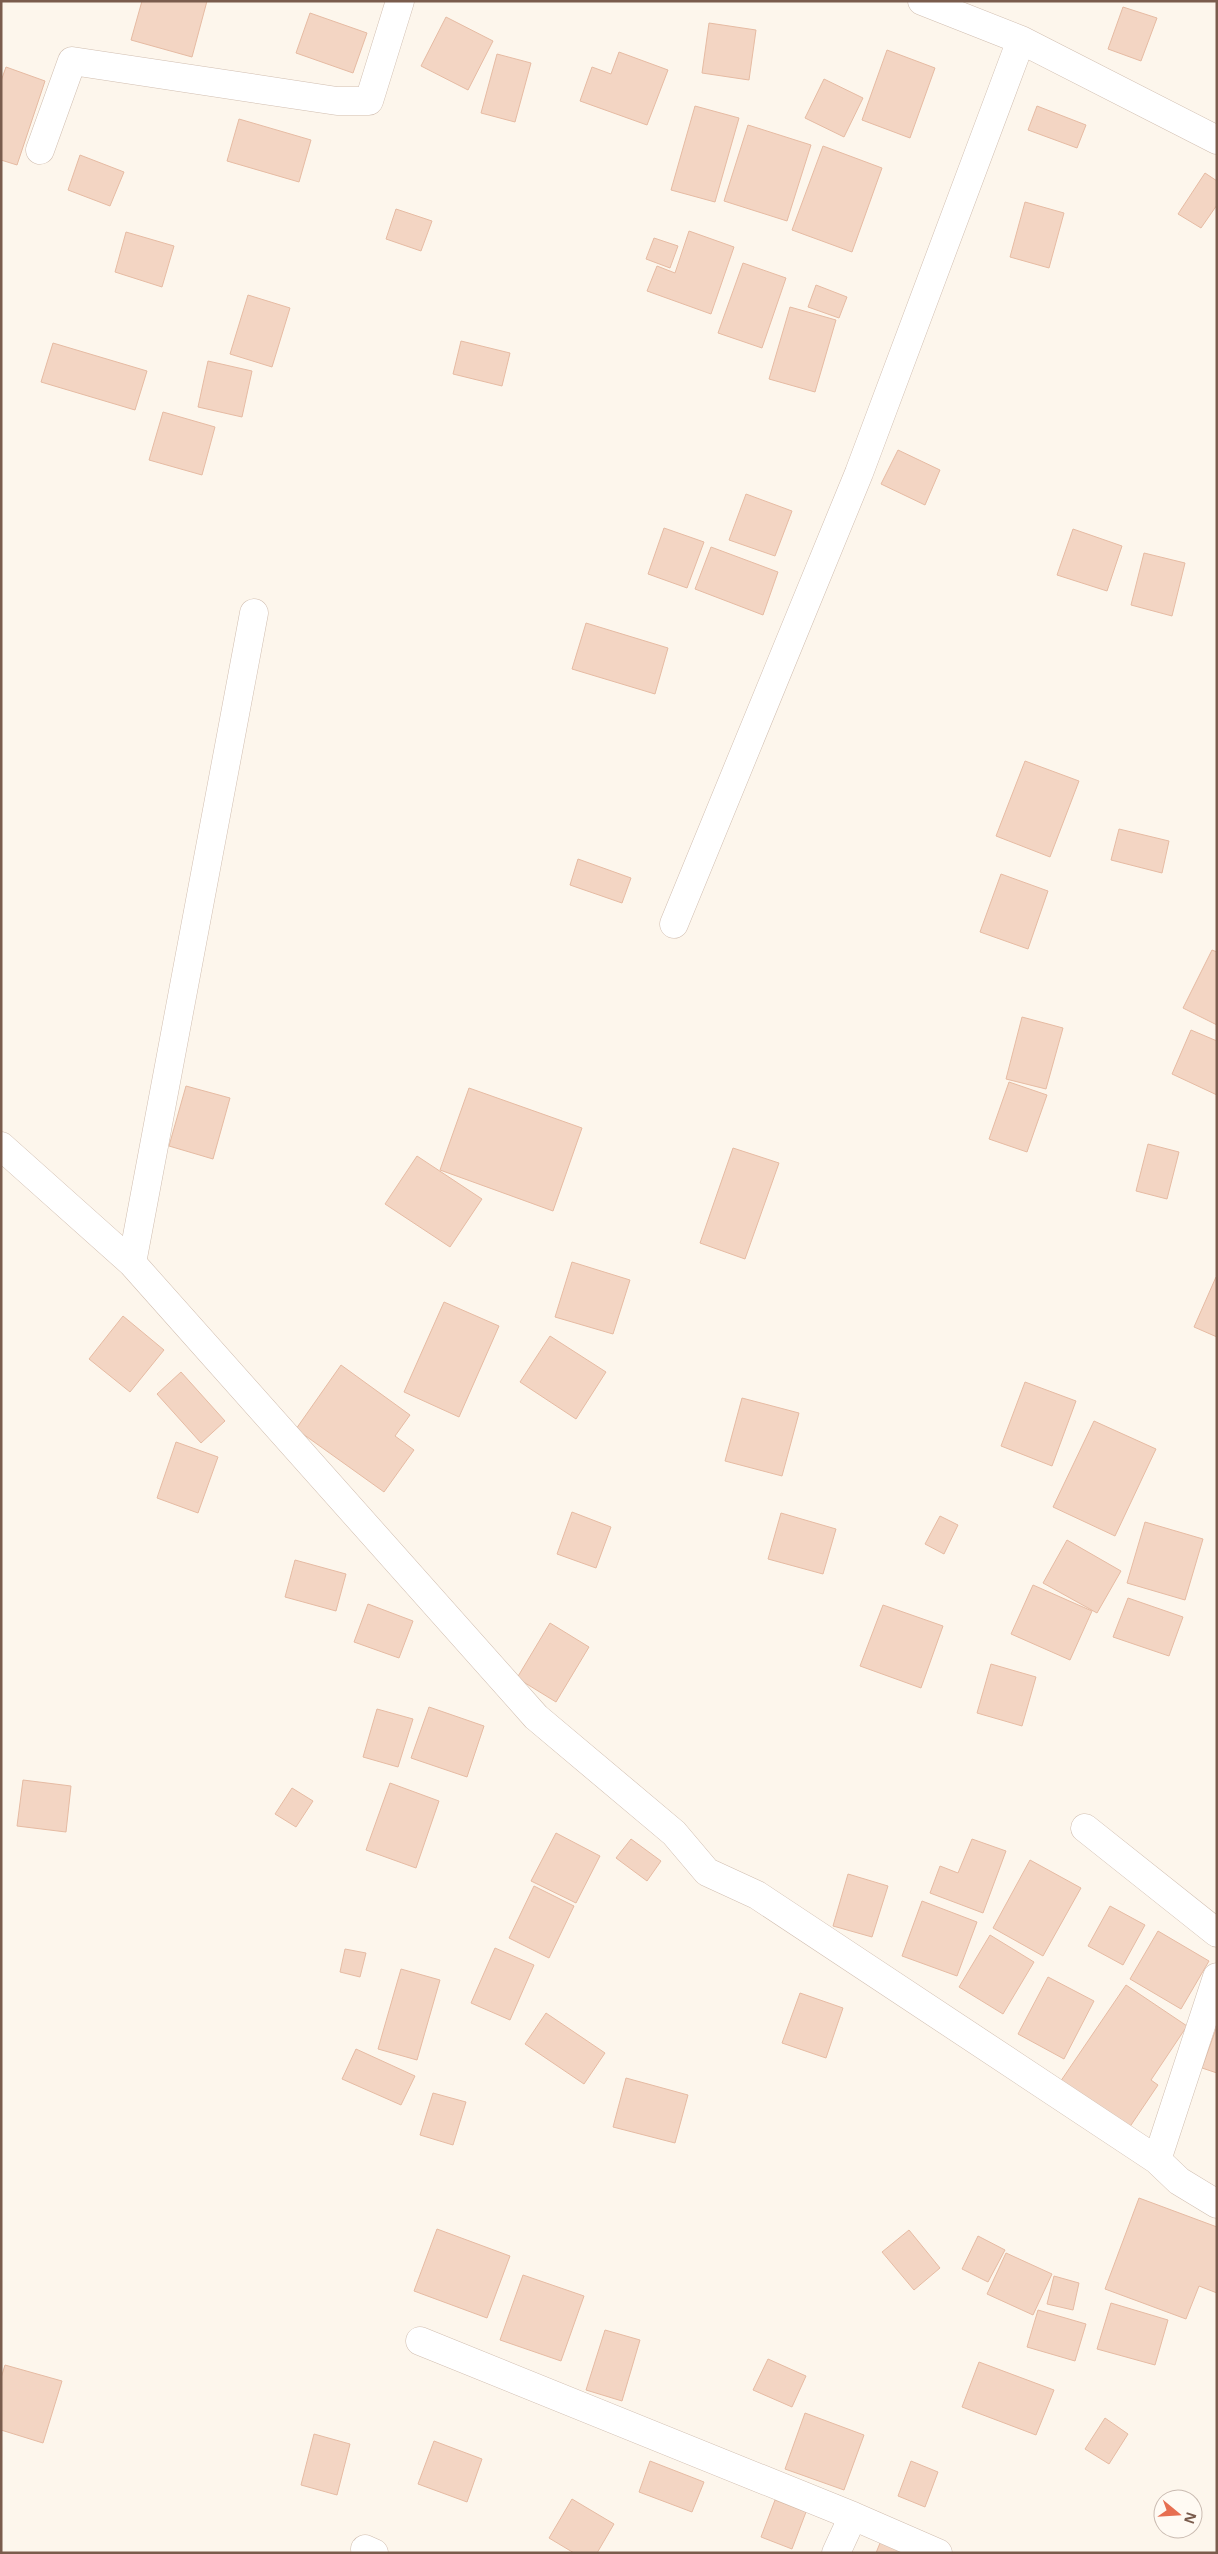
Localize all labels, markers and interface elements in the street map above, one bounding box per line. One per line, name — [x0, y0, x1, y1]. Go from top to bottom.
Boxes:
north arrow — [1153, 2489, 1203, 2539]
text: N — [1180, 2510, 1202, 2527]

